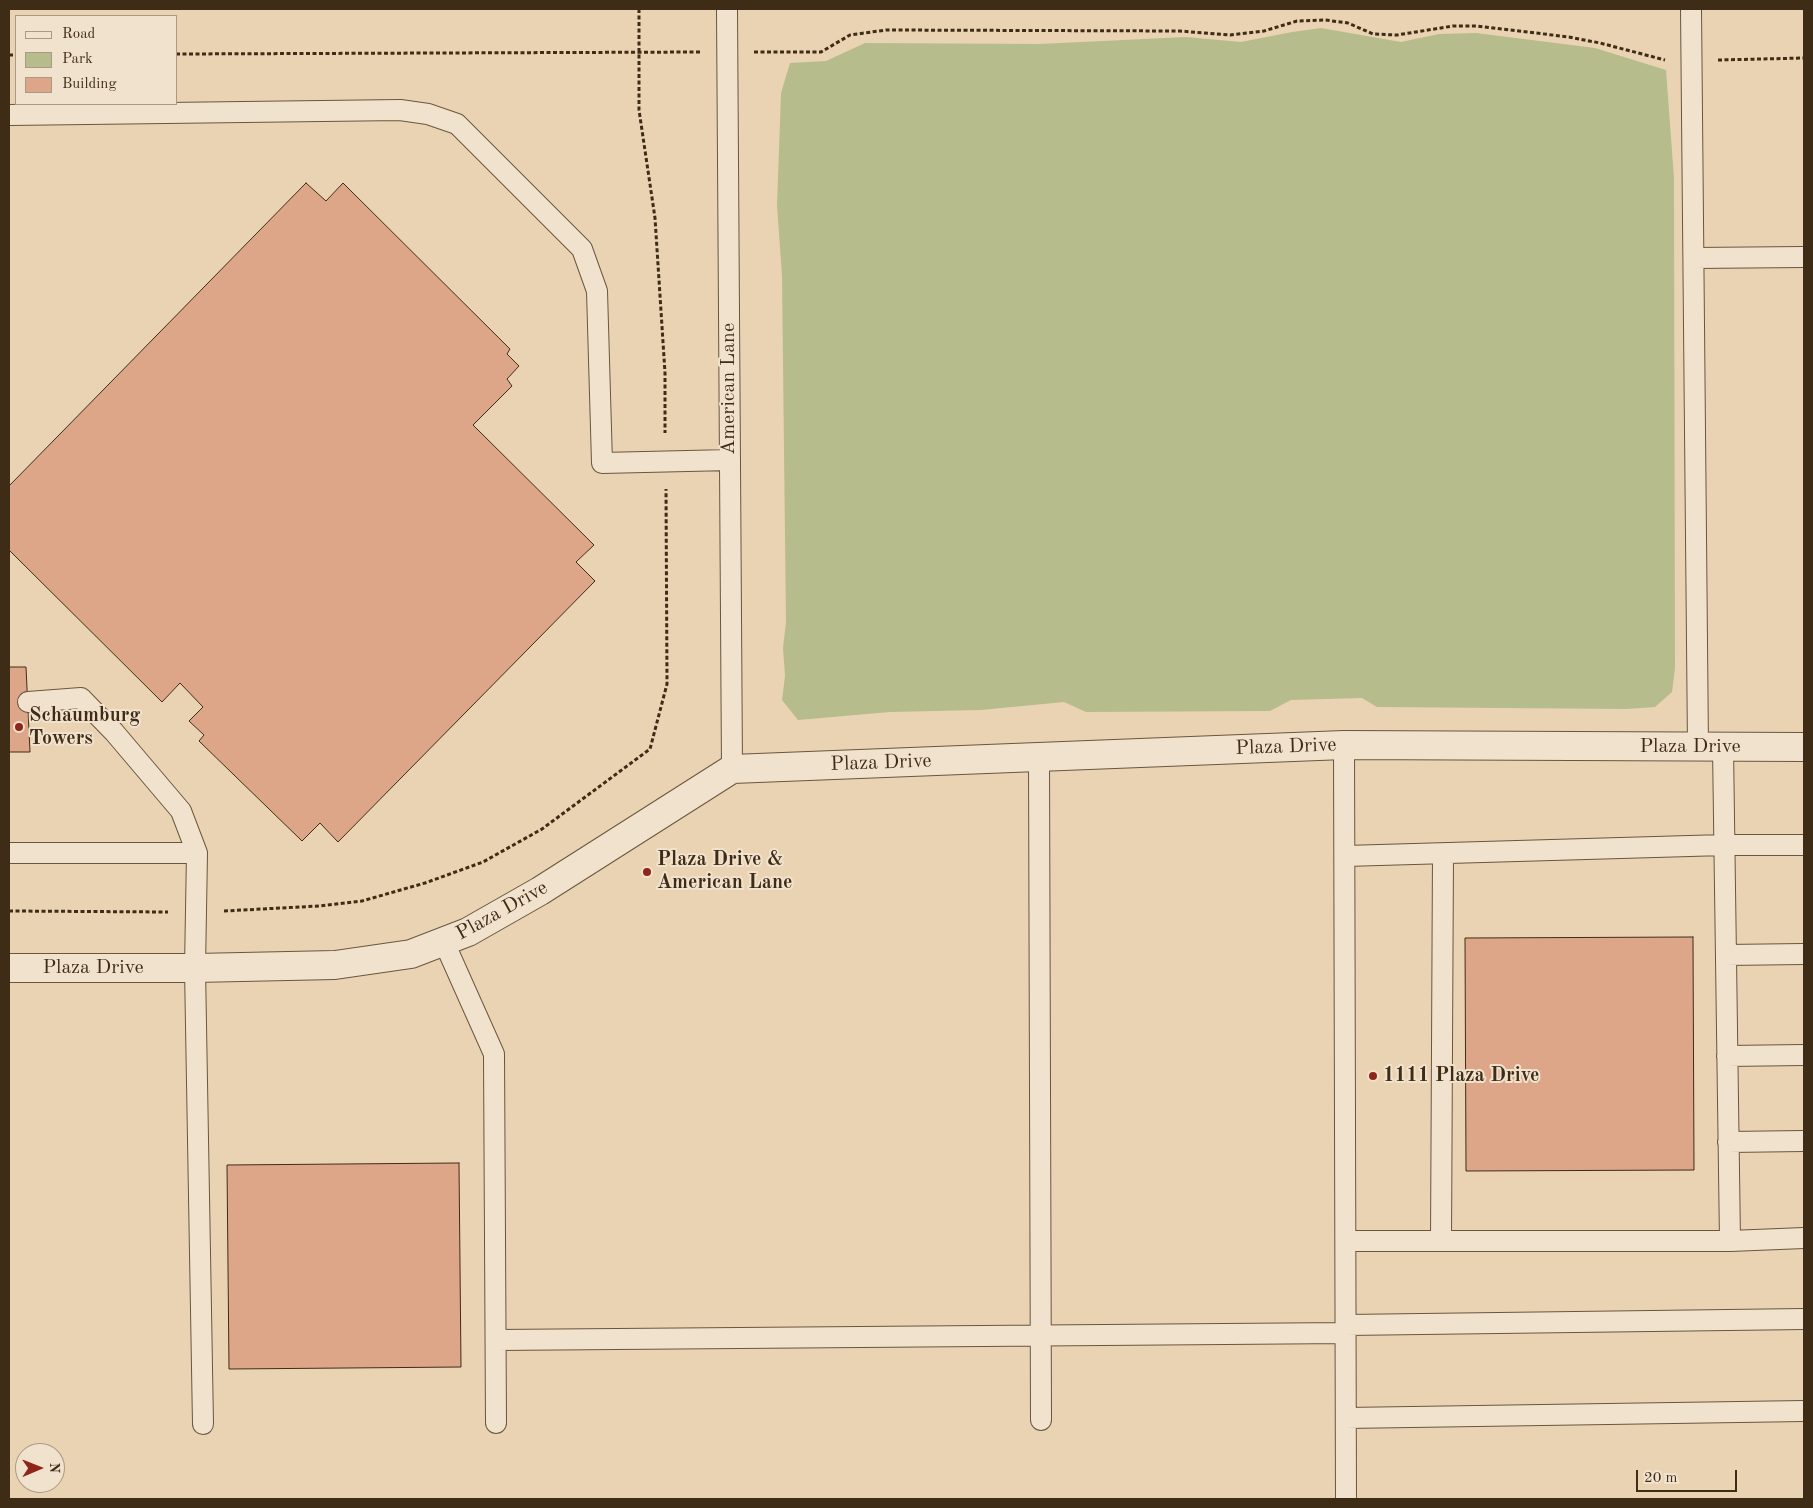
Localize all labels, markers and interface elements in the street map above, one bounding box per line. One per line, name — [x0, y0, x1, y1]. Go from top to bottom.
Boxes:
legend — [15, 15, 178, 105]
text: Road — [62, 27, 95, 42]
text: Park — [62, 52, 93, 67]
text: Building — [62, 77, 117, 92]
street label: American Lane — [717, 323, 741, 455]
place label: Schaumburg Towers — [29, 704, 140, 751]
marker: Schaumburg Towers — [13, 721, 25, 733]
street label: Plaza Drive — [1235, 733, 1337, 761]
street label: Plaza Drive — [1639, 735, 1741, 759]
street label: Plaza Drive — [830, 749, 932, 777]
place label: Plaza Drive & American Lane — [657, 848, 792, 895]
marker: Plaza Drive & American Lane — [641, 866, 653, 878]
street label: Plaza Drive — [452, 876, 552, 946]
street label: Plaza Drive — [42, 956, 144, 980]
place label: 1111 Plaza Drive — [1383, 1064, 1540, 1088]
marker: 1111 Plaza Drive — [1367, 1070, 1379, 1082]
north arrow — [15, 1443, 65, 1493]
scale bar — [1638, 1460, 1739, 1492]
text: N — [47, 1462, 61, 1473]
text: 20 m — [1644, 1471, 1678, 1486]

